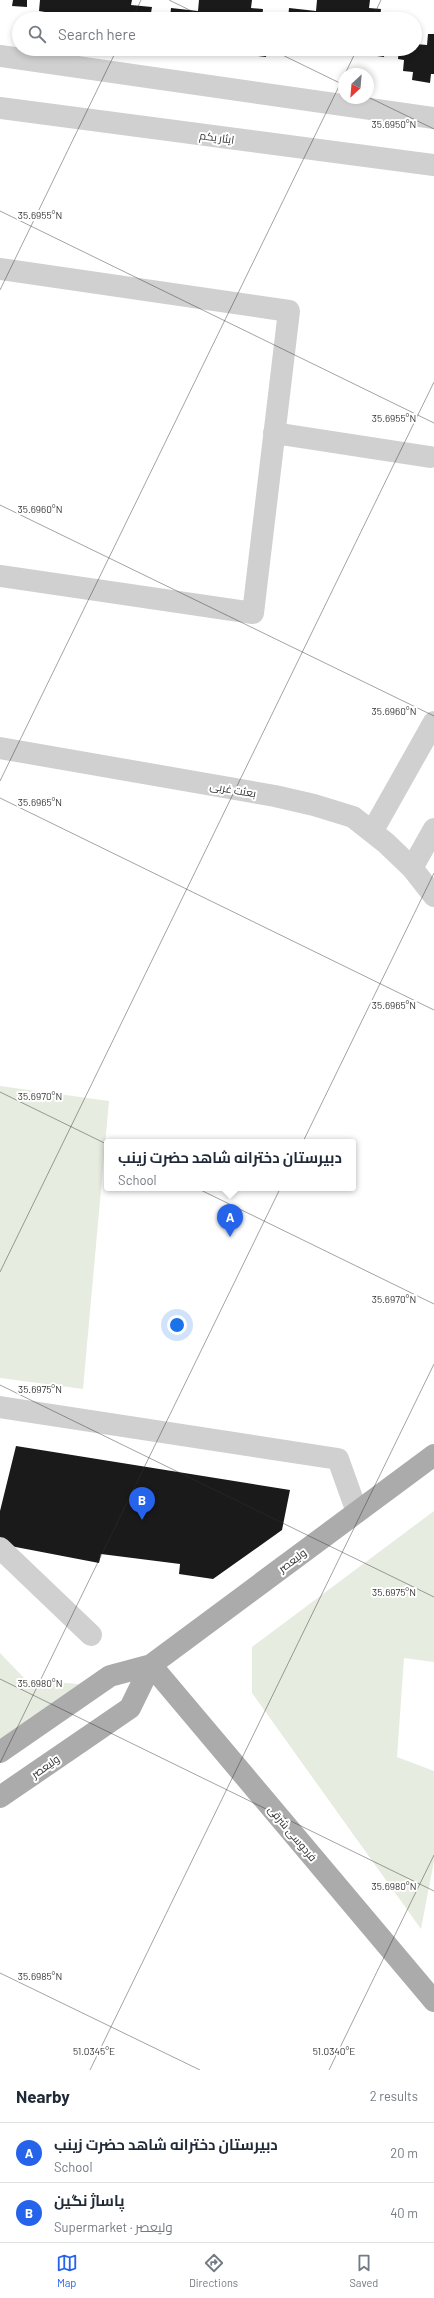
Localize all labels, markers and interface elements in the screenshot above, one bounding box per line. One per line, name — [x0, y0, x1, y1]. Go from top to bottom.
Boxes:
search box — [12, 12, 422, 56]
icon: search — [26, 23, 48, 45]
text: Search here — [58, 25, 136, 43]
north arrow — [338, 68, 374, 104]
text: 35.6950°N — [372, 118, 416, 130]
street label: ایثار یکم — [199, 128, 235, 148]
text: 35.6955°N — [18, 209, 62, 221]
text: 35.6955°N — [372, 412, 416, 424]
text: 35.6960°N — [18, 503, 62, 515]
text: 35.6960°N — [372, 705, 416, 717]
street label: بعثت غربی — [209, 779, 257, 800]
text: 35.6965°N — [18, 796, 62, 808]
text: 35.6965°N — [372, 999, 416, 1011]
text: 35.6970°N — [18, 1090, 62, 1102]
popup — [104, 1139, 356, 1191]
text: دبیرستان دخترانه شاهد حضرت زینب — [118, 1148, 342, 1166]
text: School — [118, 1172, 157, 1188]
pin: A — [217, 1204, 243, 1237]
text: 35.6970°N — [372, 1293, 416, 1305]
your location — [167, 1315, 187, 1335]
text: 35.6975°N — [18, 1383, 62, 1395]
pin: B — [129, 1487, 155, 1520]
street label: ولیعصر — [275, 1545, 309, 1576]
text: 35.6975°N — [372, 1586, 416, 1598]
text: 35.6980°N — [18, 1677, 62, 1689]
street label: ولیعصر — [28, 1752, 62, 1782]
street label: فردوسی شرقی — [265, 1802, 320, 1864]
text: 35.6980°N — [372, 1880, 416, 1892]
text: 35.6985°N — [18, 1970, 62, 1982]
text: 51.0345°E — [73, 2045, 115, 2057]
text: 51.0340°E — [313, 2045, 355, 2057]
text: Nearby — [16, 2086, 70, 2106]
text: 2 results — [370, 2088, 418, 2104]
text: دبیرستان دخترانه شاهد حضرت زینب — [54, 2135, 278, 2153]
text: A — [25, 2145, 33, 2161]
text: 20 m — [390, 2145, 418, 2161]
text: School — [54, 2159, 92, 2175]
text: پاساژ نگین — [54, 2191, 124, 2209]
text: B — [25, 2205, 33, 2221]
text: 40 m — [390, 2205, 418, 2221]
text: Supermarket · ولیعصر — [54, 2219, 173, 2235]
tab: Map — [56, 2252, 78, 2289]
tab: Directions — [189, 2252, 238, 2289]
tab: Saved — [349, 2252, 378, 2289]

